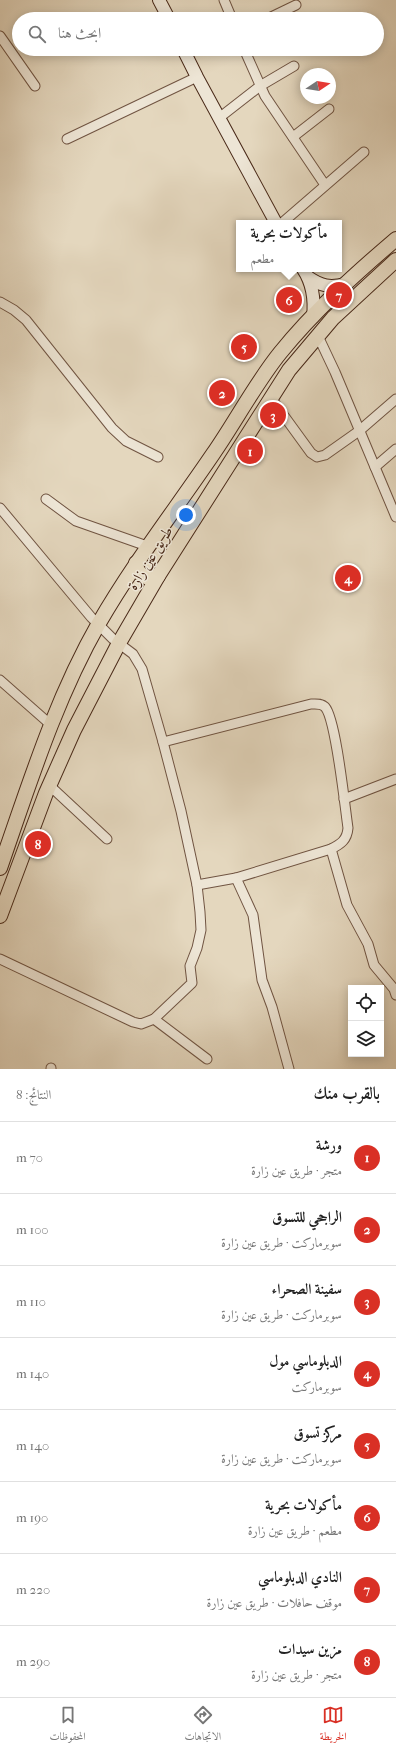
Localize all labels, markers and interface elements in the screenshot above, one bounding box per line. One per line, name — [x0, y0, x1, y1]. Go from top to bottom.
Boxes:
search box — [12, 12, 384, 56]
icon: search — [26, 23, 48, 45]
text: ابحث هنا — [58, 24, 101, 42]
north arrow — [300, 68, 336, 104]
popup — [236, 220, 342, 272]
text: مأكولات بحرية — [250, 224, 328, 242]
text: مطعم — [250, 251, 274, 266]
pin: 7 — [326, 280, 352, 310]
pin: 6 — [276, 285, 302, 315]
pin: 5 — [231, 332, 257, 362]
pin: 2 — [209, 378, 235, 408]
pin: 3 — [260, 400, 286, 430]
pin: 1 — [237, 436, 263, 466]
your location — [176, 505, 196, 525]
street label: طريق عين زارة — [123, 523, 178, 594]
pin: 4 — [335, 563, 361, 593]
pin: 8 — [25, 829, 51, 859]
map controls — [348, 985, 384, 1057]
button: locate — [348, 985, 384, 1021]
button: layers — [348, 1021, 384, 1057]
text: بالقرب منك — [314, 1083, 380, 1103]
text: النتائج: 8 — [16, 1087, 51, 1102]
text: ورشة — [316, 1136, 342, 1154]
text: 70 m — [16, 1150, 43, 1165]
text: 1 — [365, 1150, 369, 1165]
text: متجر · طريق عين زارة — [251, 1163, 342, 1178]
text: الراجحي للتسوق — [272, 1208, 342, 1226]
text: 100 m — [16, 1222, 49, 1237]
text: 2 — [364, 1222, 370, 1237]
text: سوبرماركت · طريق عين زارة — [221, 1235, 342, 1250]
text: سفينة الصحراء — [272, 1280, 342, 1298]
text: 110 m — [16, 1294, 46, 1309]
text: 3 — [364, 1294, 370, 1309]
text: سوبرماركت · طريق عين زارة — [221, 1307, 342, 1322]
text: الدبلوماسي مول — [269, 1352, 342, 1370]
text: 140 m — [16, 1366, 49, 1381]
text: 4 — [363, 1366, 371, 1381]
text: سوبرماركت — [292, 1379, 342, 1394]
text: مركز تسوق — [294, 1424, 342, 1442]
text: 140 m — [16, 1438, 49, 1453]
text: 5 — [364, 1438, 370, 1453]
text: سوبرماركت · طريق عين زارة — [221, 1451, 342, 1466]
text: مأكولات بحرية — [265, 1496, 342, 1514]
text: 190 m — [16, 1510, 48, 1525]
text: 6 — [363, 1510, 371, 1525]
text: مطعم · طريق عين زارة — [248, 1523, 342, 1538]
text: النادي الدبلوماسي — [258, 1568, 342, 1586]
text: 220 m — [16, 1582, 50, 1597]
text: 7 — [364, 1582, 370, 1597]
text: موقف حافلات · طريق عين زارة — [207, 1595, 342, 1610]
text: مزين سيدات — [278, 1640, 342, 1658]
text: 290 m — [16, 1654, 50, 1669]
text: 8 — [364, 1654, 370, 1669]
text: متجر · طريق عين زارة — [251, 1667, 342, 1682]
tab: المحفوظات — [49, 1704, 86, 1747]
tab: الاتجاهات — [184, 1704, 221, 1747]
tab: الخريطة — [320, 1704, 347, 1747]

